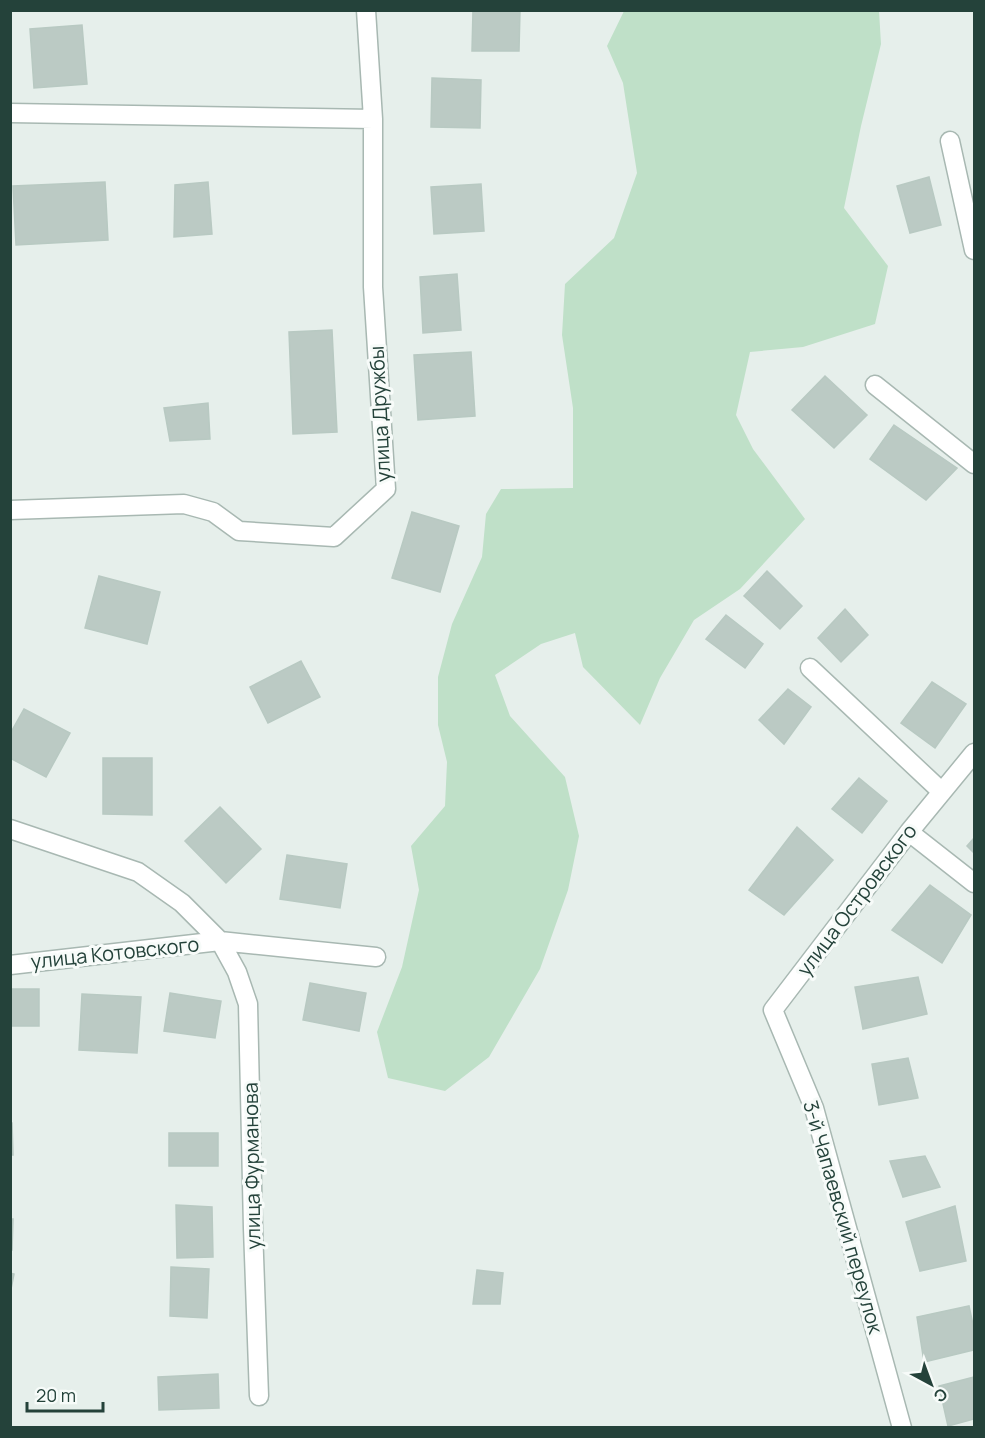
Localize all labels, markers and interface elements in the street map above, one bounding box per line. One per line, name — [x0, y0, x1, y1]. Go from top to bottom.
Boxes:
street label: улица Дружбы — [362, 345, 397, 483]
street label: улица Островского — [790, 818, 923, 981]
street label: улица Котовского — [29, 930, 201, 975]
street label: улица Фурманова — [237, 1082, 266, 1250]
street label: 3-й Чапаевский переулок — [797, 1097, 890, 1338]
north arrow — [901, 1354, 961, 1414]
scale bar — [27, 1375, 104, 1413]
text: 20 m — [36, 1383, 76, 1407]
text: С — [929, 1383, 953, 1408]

